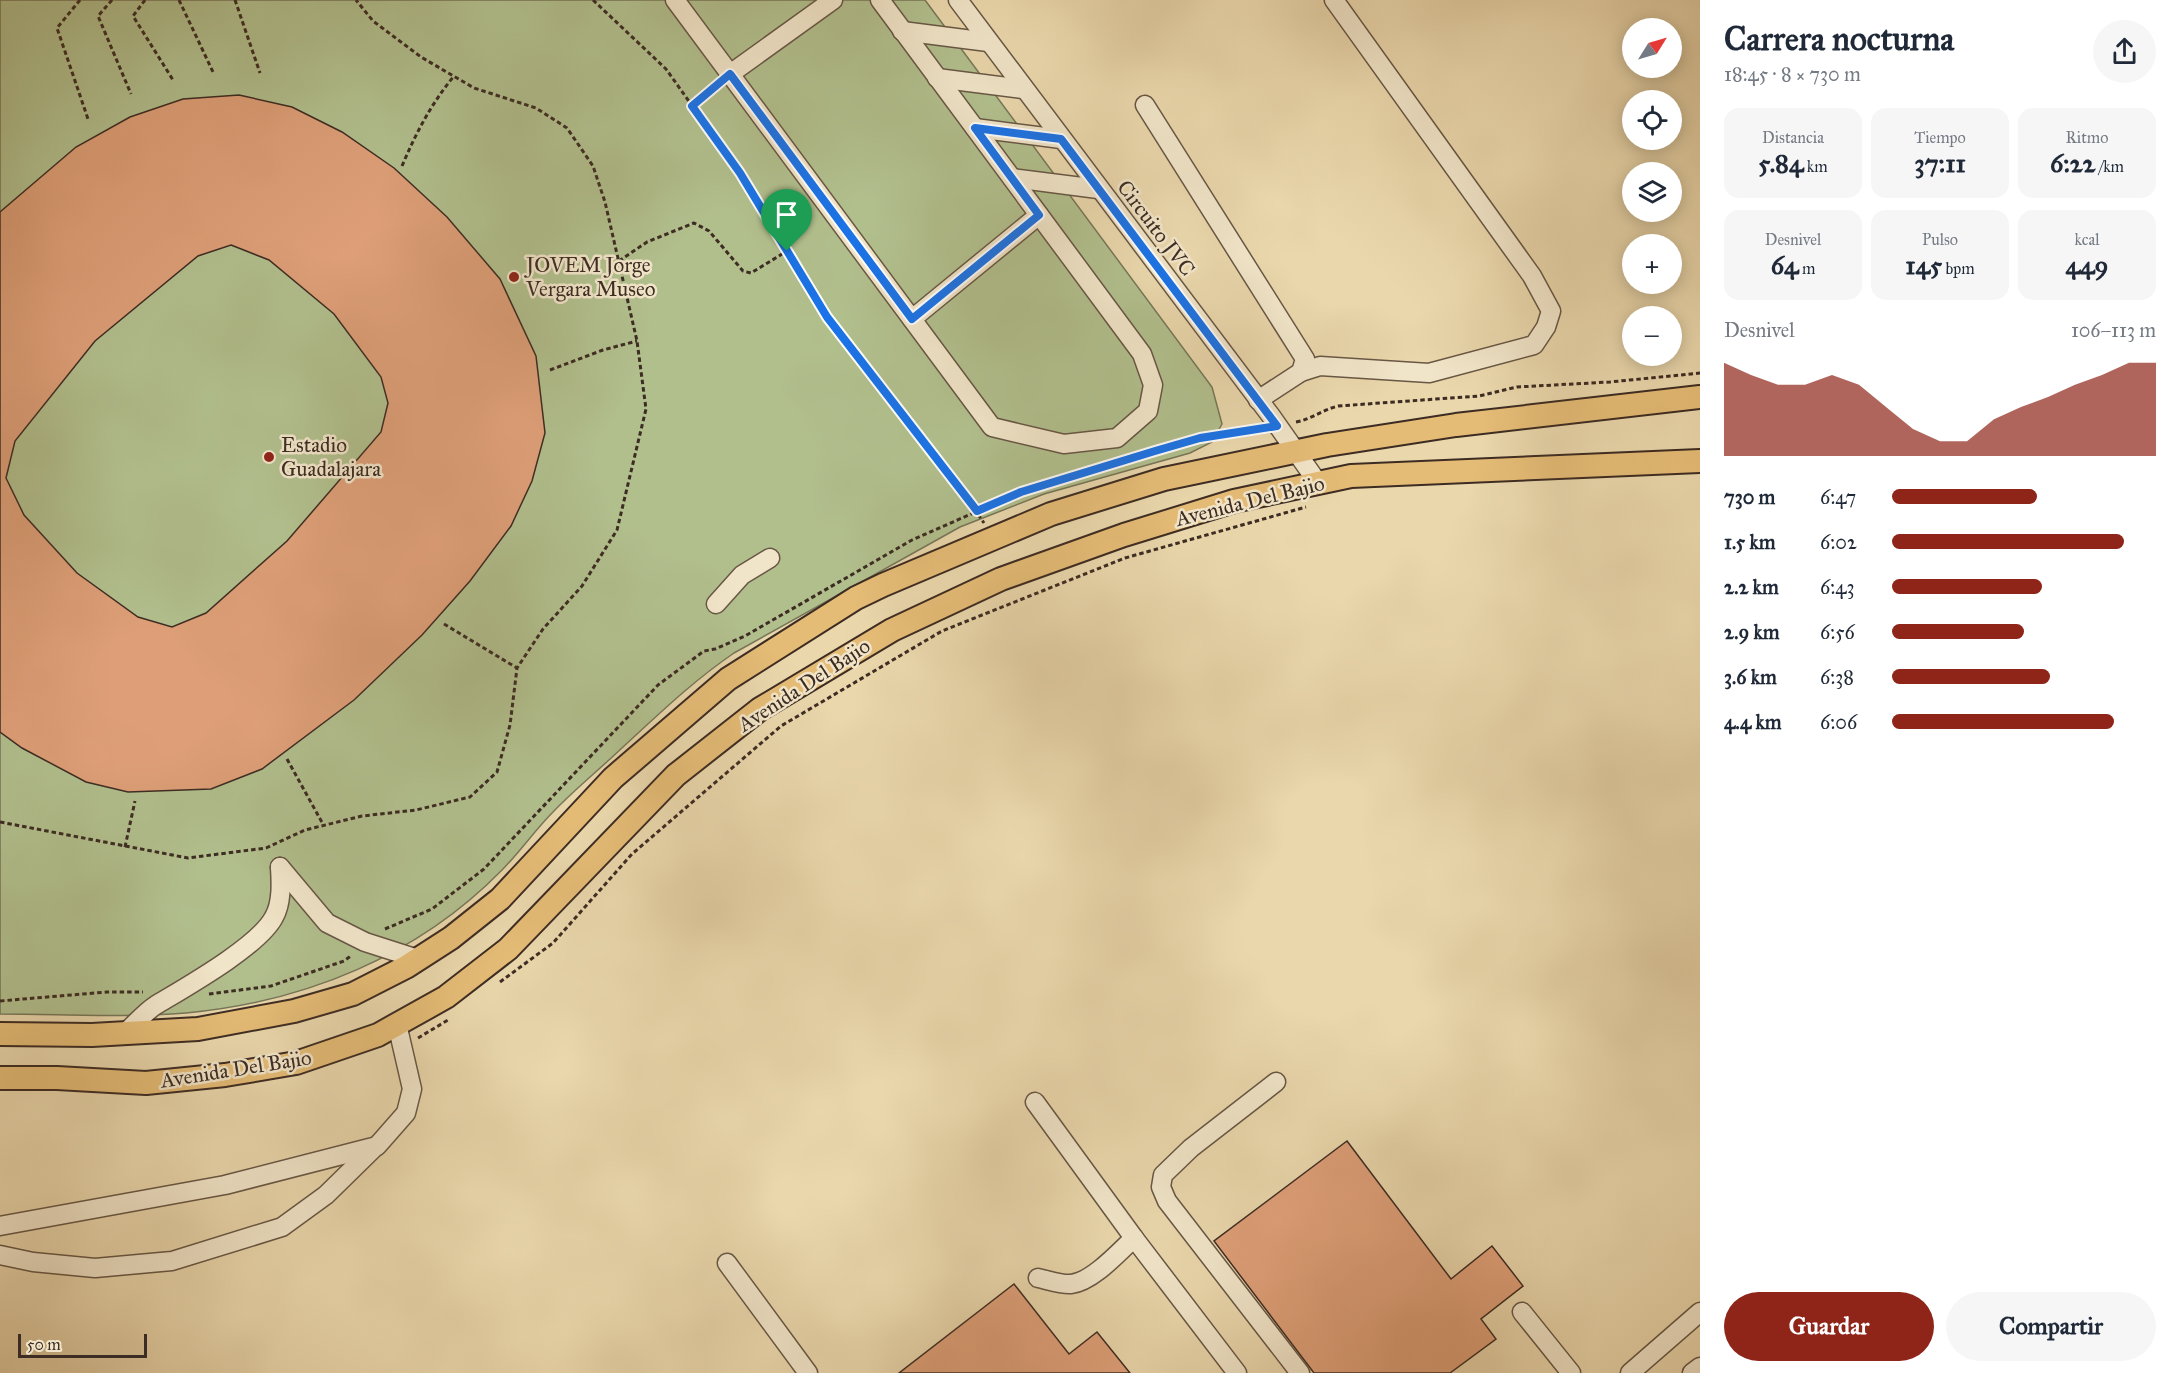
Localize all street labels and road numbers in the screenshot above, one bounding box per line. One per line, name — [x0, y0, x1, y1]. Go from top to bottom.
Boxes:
street label: Circuito JVC — [1112, 175, 1200, 281]
street label: Avenida Del Bajio — [1172, 470, 1327, 532]
street label: Avenida Del Bajio — [732, 632, 875, 738]
street label: Avenida Del Bajio — [158, 1044, 314, 1094]

